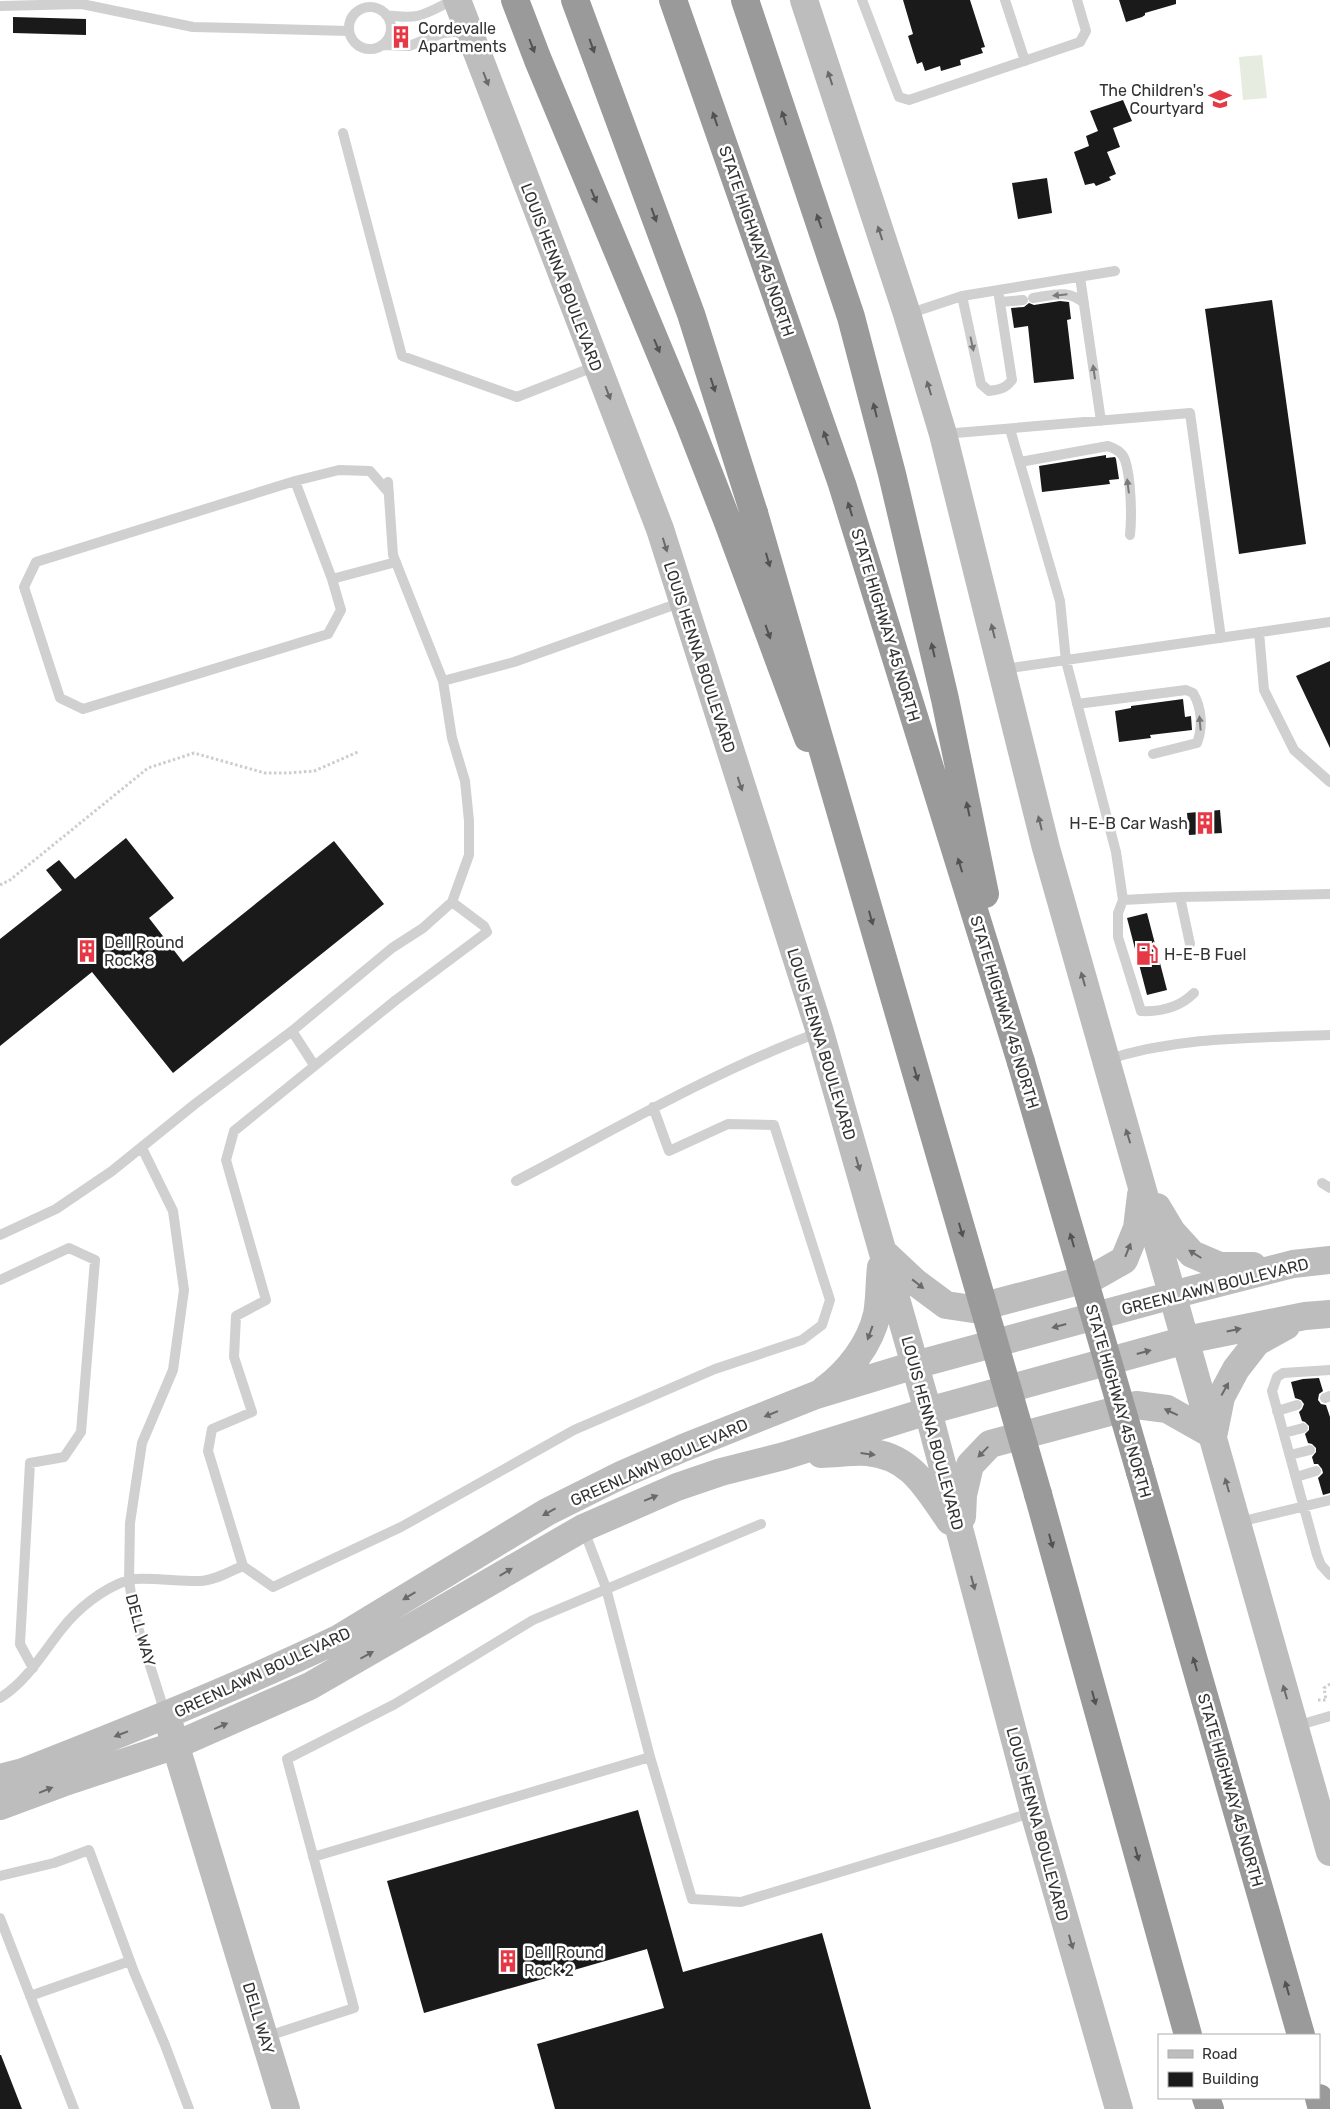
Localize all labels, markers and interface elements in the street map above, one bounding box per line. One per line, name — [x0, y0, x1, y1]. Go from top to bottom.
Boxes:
place label: Cordevalle Apartments — [418, 19, 507, 56]
building icon: Cordevalle Apartments — [388, 24, 414, 50]
one-way arrow — [529, 38, 536, 53]
one-way arrow — [588, 39, 596, 54]
one-way arrow — [482, 71, 490, 86]
one-way arrow — [826, 71, 833, 86]
place label: The Children's Courtyard — [1099, 81, 1204, 118]
school or university icon: The Children's Courtyard — [1207, 86, 1233, 112]
one-way arrow — [780, 110, 788, 125]
one-way arrow — [711, 112, 718, 127]
street label: STATE HIGHWAY 45 NORTH — [715, 143, 798, 339]
street label: LOUIS HENNA BOULEVARD — [517, 180, 606, 374]
one-way arrow — [591, 189, 599, 203]
one-way arrow — [650, 208, 658, 223]
one-way arrow — [815, 213, 823, 228]
one-way arrow — [876, 225, 884, 240]
one-way arrow — [1052, 291, 1068, 299]
one-way arrow — [968, 336, 976, 351]
one-way arrow — [653, 339, 661, 354]
one-way arrow — [1090, 364, 1098, 380]
one-way arrow — [710, 377, 718, 392]
one-way arrow — [925, 380, 932, 395]
one-way arrow — [604, 386, 612, 400]
one-way arrow — [871, 403, 879, 418]
one-way arrow — [822, 430, 830, 445]
one-way arrow — [1124, 478, 1132, 494]
one-way arrow — [846, 502, 853, 517]
street label: STATE HIGHWAY 45 NORTH — [847, 526, 924, 724]
one-way arrow — [661, 538, 669, 553]
one-way arrow — [764, 552, 772, 567]
street label: LOUIS HENNA BOULEVARD — [660, 559, 739, 755]
one-way arrow — [989, 623, 997, 638]
one-way arrow — [765, 624, 772, 639]
one-way arrow — [929, 643, 937, 658]
one-way arrow — [1196, 715, 1204, 731]
one-way arrow — [737, 776, 745, 791]
one-way arrow — [963, 801, 971, 817]
building icon: H-E-B Car Wash — [1192, 810, 1218, 836]
place label: H-E-B Car Wash — [1069, 814, 1188, 833]
one-way arrow — [1036, 815, 1044, 830]
one-way arrow — [955, 857, 963, 872]
one-way arrow — [868, 910, 876, 925]
street label: STATE HIGHWAY 45 NORTH — [966, 913, 1043, 1111]
place label: Dell Round Rock 8 — [104, 933, 184, 970]
building icon: Dell Round Rock 8 — [74, 938, 100, 964]
fuel station icon: H-E-B Fuel — [1134, 941, 1160, 967]
place label: H-E-B Fuel — [1164, 945, 1246, 964]
street label: LOUIS HENNA BOULEVARD — [783, 946, 860, 1143]
one-way arrow — [1079, 972, 1087, 987]
one-way arrow — [913, 1066, 921, 1081]
one-way arrow — [1124, 1128, 1132, 1143]
one-way arrow — [854, 1157, 862, 1172]
one-way arrow — [958, 1223, 966, 1238]
one-way arrow — [1068, 1233, 1076, 1248]
one-way arrow — [1124, 1242, 1132, 1257]
one-way arrow — [1188, 1249, 1202, 1258]
street label: GREENLAWN BOULEVARD — [1120, 1254, 1311, 1319]
one-way arrow — [911, 1278, 924, 1289]
street label: STATE HIGHWAY 45 NORTH — [1082, 1302, 1155, 1500]
one-way arrow — [1052, 1322, 1067, 1330]
one-way arrow — [866, 1326, 874, 1341]
one-way arrow — [1226, 1326, 1241, 1334]
street label: LOUIS HENNA BOULEVARD — [897, 1334, 968, 1532]
one-way arrow — [1136, 1347, 1151, 1355]
one-way arrow — [1221, 1382, 1230, 1395]
one-way arrow — [1164, 1407, 1178, 1415]
one-way arrow — [764, 1410, 778, 1418]
street label: GREENLAWN BOULEVARD — [568, 1415, 751, 1510]
one-way arrow — [977, 1445, 989, 1457]
one-way arrow — [860, 1450, 876, 1458]
one-way arrow — [1223, 1477, 1231, 1492]
one-way arrow — [644, 1493, 658, 1501]
one-way arrow — [541, 1508, 556, 1516]
one-way arrow — [1047, 1534, 1055, 1549]
one-way arrow — [500, 1567, 513, 1576]
one-way arrow — [969, 1575, 977, 1590]
one-way arrow — [403, 1591, 416, 1600]
street label: DELL WAY — [122, 1592, 159, 1668]
street label: GREENLAWN BOULEVARD — [171, 1623, 353, 1722]
one-way arrow — [359, 1651, 374, 1659]
one-way arrow — [1190, 1656, 1198, 1671]
one-way arrow — [1281, 1684, 1289, 1699]
one-way arrow — [1090, 1690, 1098, 1705]
street label: STATE HIGHWAY 45 NORTH — [1194, 1691, 1267, 1889]
one-way arrow — [214, 1721, 228, 1729]
street label: LOUIS HENNA BOULEVARD — [1002, 1725, 1073, 1923]
one-way arrow — [113, 1731, 128, 1738]
one-way arrow — [39, 1785, 53, 1793]
one-way arrow — [1134, 1847, 1142, 1862]
one-way arrow — [1068, 1935, 1076, 1950]
place label: Dell Round Rock 2 — [524, 1943, 604, 1980]
building icon: Dell Round Rock 2 — [495, 1948, 521, 1974]
street label: DELL WAY — [239, 1980, 278, 2056]
one-way arrow — [1283, 1981, 1291, 1996]
legend — [1158, 2034, 1320, 2099]
text: Road — [1202, 2045, 1238, 2063]
text: Building — [1202, 2070, 1259, 2088]

